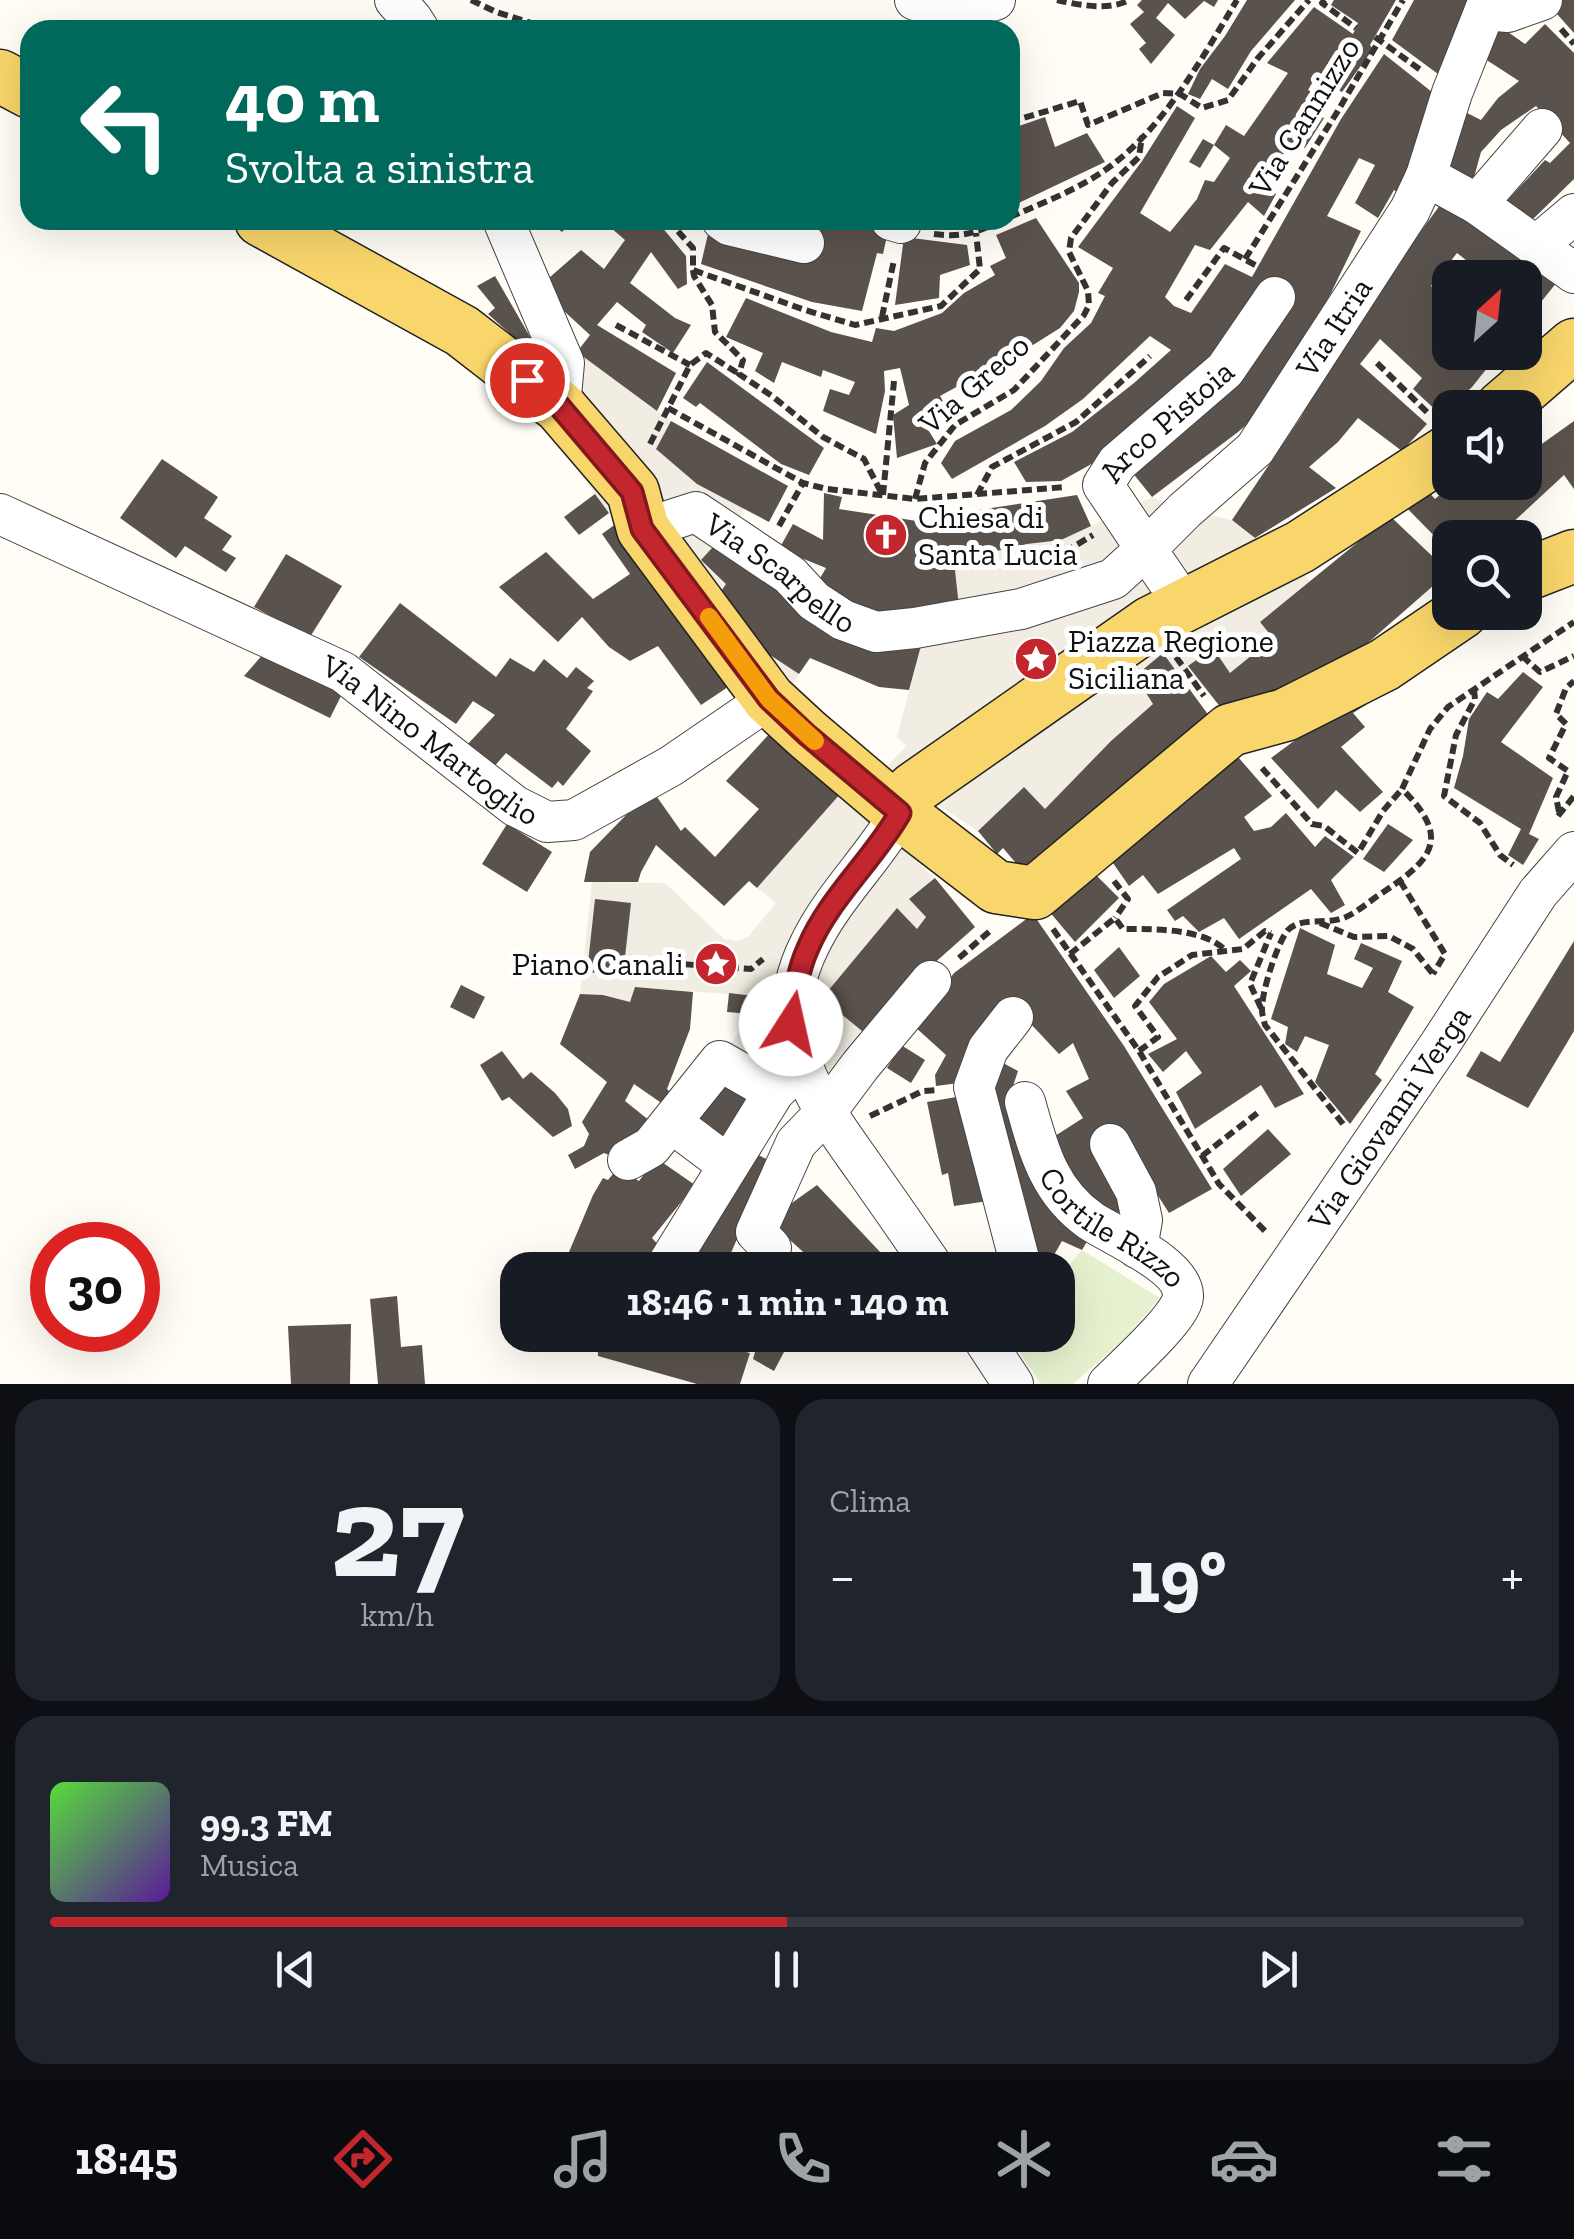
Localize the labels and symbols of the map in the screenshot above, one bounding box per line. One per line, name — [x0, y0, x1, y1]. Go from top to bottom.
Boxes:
street label: Via Cannizzo — [1240, 31, 1368, 204]
north arrow — [1432, 260, 1542, 370]
street label: Via Itria — [1287, 270, 1380, 385]
street label: Via Greco — [910, 326, 1037, 443]
pin — [485, 338, 570, 423]
street label: Arco Pistoia — [1091, 352, 1242, 489]
place label: Chiesa di Santa Lucia — [918, 498, 1078, 573]
street label: Via Scarpello — [697, 504, 859, 641]
church icon: Chiesa di Santa Lucia — [863, 512, 909, 558]
place label: Piazza Regione Siciliana — [1068, 622, 1274, 697]
place icon: Piazza Regione Siciliana — [1013, 636, 1059, 682]
street label: Via Nino Martoglio — [315, 646, 545, 834]
place icon: Piano Canali — [693, 941, 739, 987]
place label: Piano Canali — [512, 945, 684, 983]
position arrow — [739, 972, 843, 1076]
street label: Via Giovanni Verga — [1299, 999, 1479, 1238]
street label: Cortile Rizzo — [1031, 1160, 1195, 1295]
speed limit sign: 30 — [30, 1222, 160, 1352]

